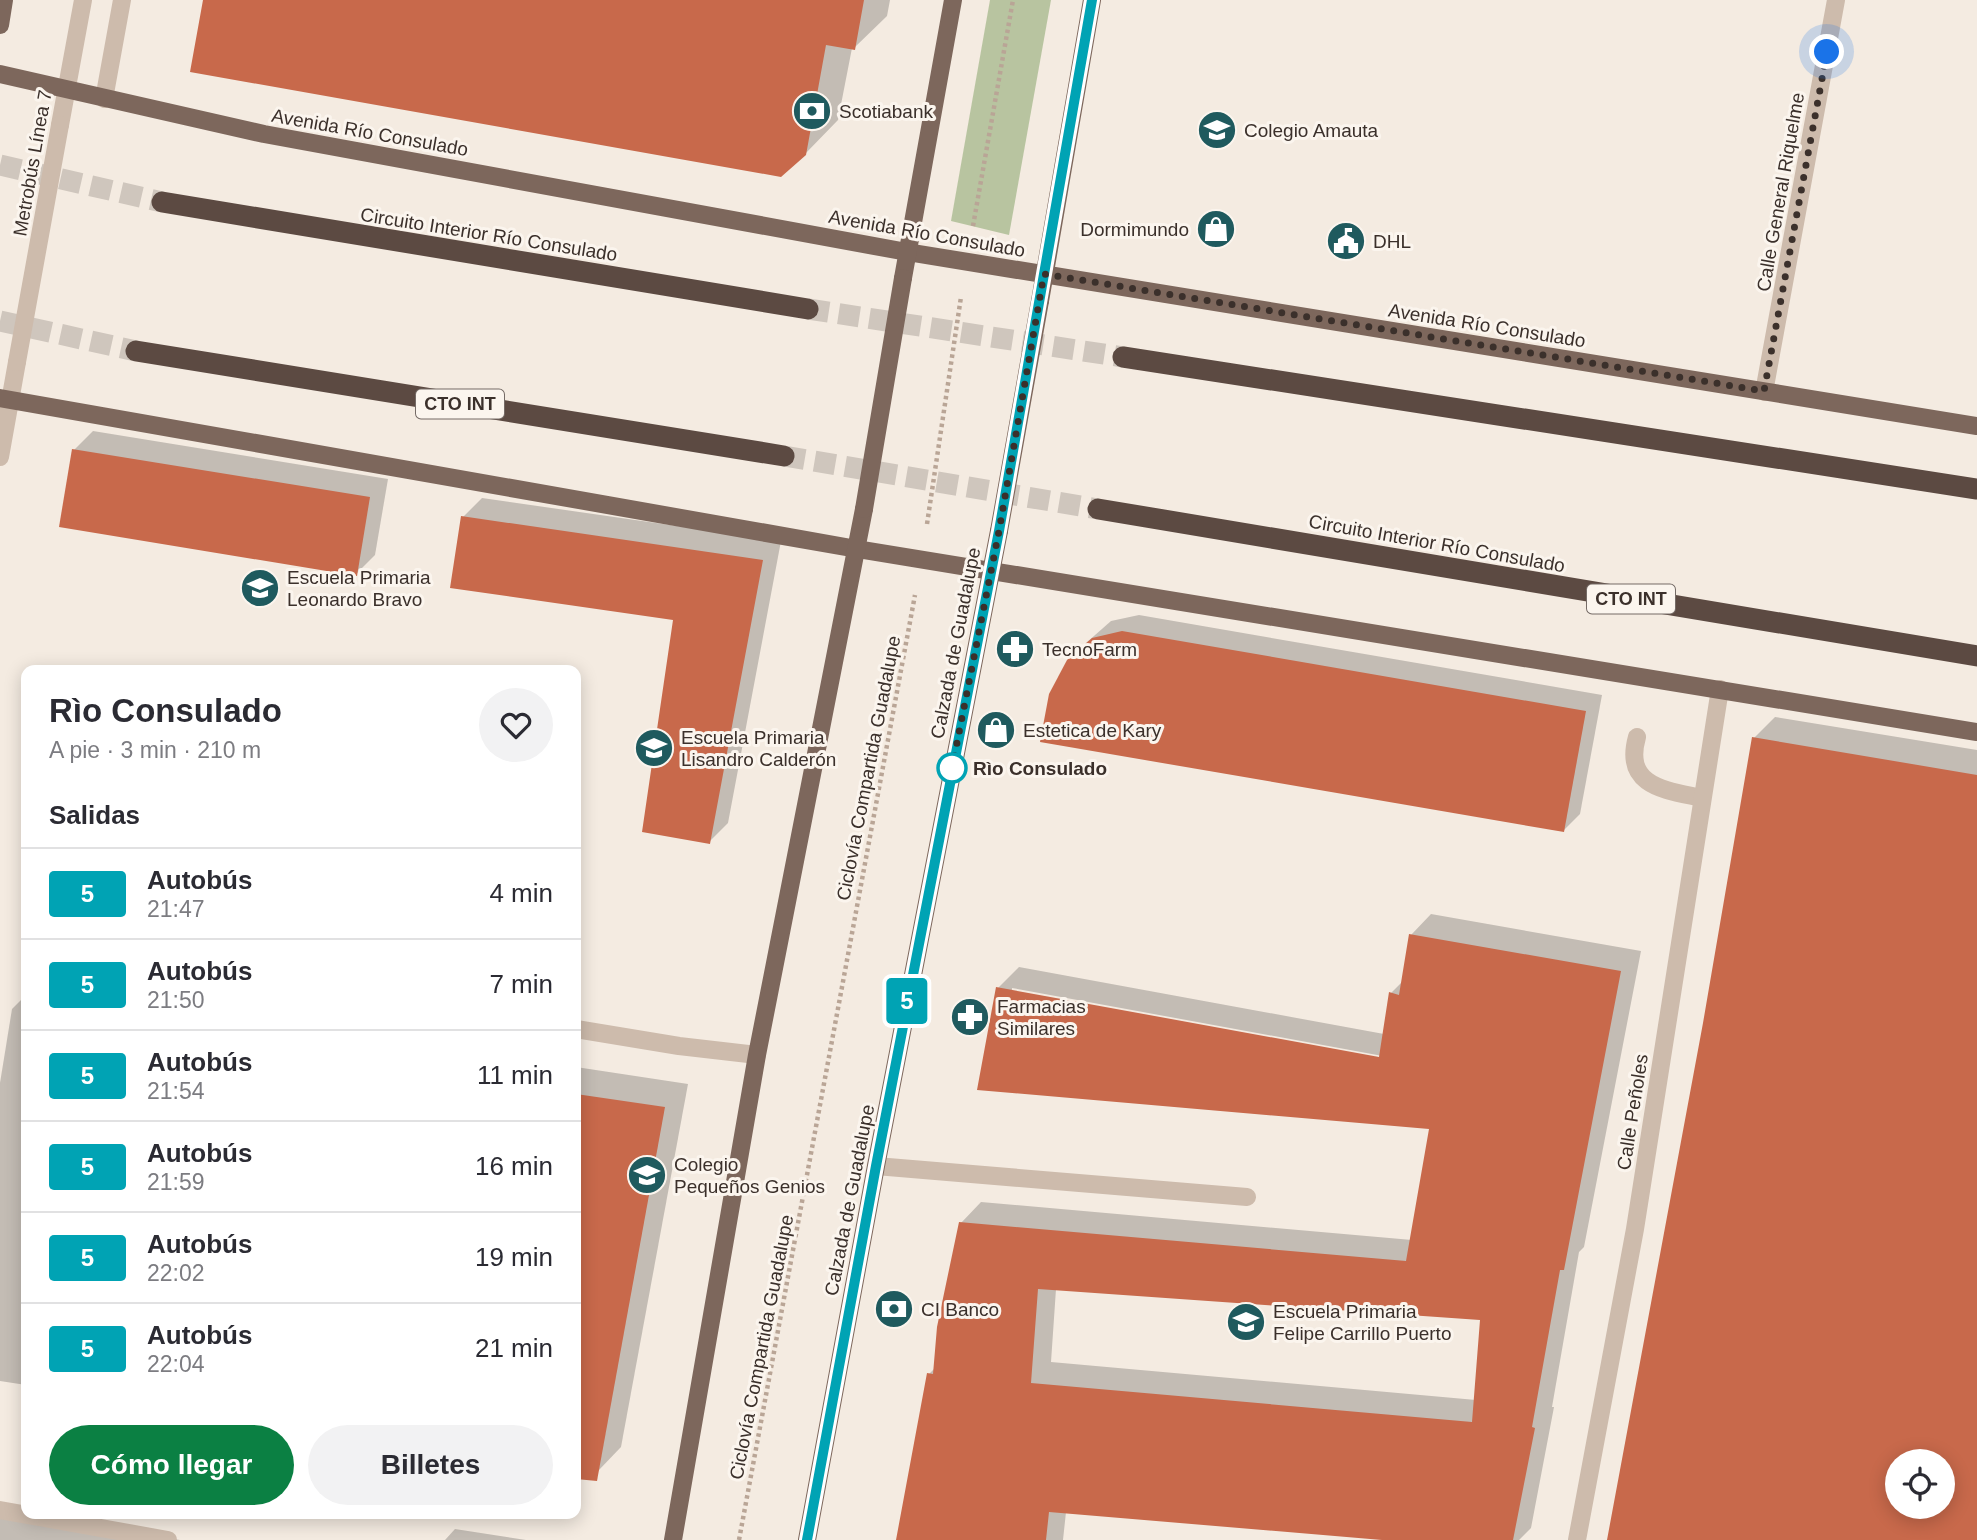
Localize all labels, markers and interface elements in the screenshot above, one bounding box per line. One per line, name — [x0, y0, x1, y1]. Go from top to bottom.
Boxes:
your location — [1809, 34, 1844, 69]
street label: Metrobús Línea 7 — [9, 88, 56, 238]
bank icon: Scotiabank — [791, 90, 833, 132]
street label: Calle General Riquelme — [1753, 91, 1808, 293]
place label: Scotiabank — [839, 101, 934, 122]
street label: Avenida Río Consulado — [270, 105, 470, 160]
school or university icon: Colegio Amauta — [1196, 109, 1238, 151]
place label: Colegio Amauta — [1244, 120, 1379, 141]
street label: Circuito Interior Río Consulado — [359, 204, 619, 265]
street label: Avenida Río Consulado — [827, 206, 1027, 261]
shop icon: Dormimundo — [1195, 208, 1237, 250]
place label: Dormimundo — [1080, 219, 1189, 240]
public building icon: DHL — [1325, 220, 1367, 262]
place label: DHL — [1373, 231, 1411, 252]
street label: Avenida Río Consulado — [1387, 300, 1587, 351]
road number: CTO INT — [416, 390, 504, 418]
street label: Circuito Interior Río Consulado — [1307, 511, 1567, 576]
street label: Calzada de Guadalupe — [927, 546, 984, 741]
school or university icon: Escuela Primaria Leonardo Bravo — [239, 567, 281, 609]
place label: Escuela Primaria Leonardo Bravo — [287, 567, 431, 610]
road number: CTO INT — [1587, 584, 1675, 614]
pharmacy icon: TecnoFarm — [994, 628, 1036, 670]
street label: Ciclovía Compartida Guadalupe — [832, 634, 904, 902]
place label: TecnoFarm — [1042, 639, 1137, 660]
button: heart — [479, 688, 553, 762]
text: Rìo Consulado — [49, 692, 282, 729]
shop icon: Estetica de Kary — [975, 709, 1017, 751]
place label: Estetica de Kary — [1023, 720, 1162, 741]
school or university icon: Escuela Primaria Lisandro Calderón — [633, 727, 675, 769]
place label: Escuela Primaria Lisandro Calderón — [681, 727, 836, 770]
text: A pie · 3 min · 210 m — [49, 737, 261, 763]
marker: Rìo Consulado — [937, 753, 967, 783]
place label: Rìo Consulado — [973, 758, 1107, 779]
text: Salidas — [49, 800, 140, 830]
text: Autobús — [147, 865, 252, 895]
text: 4 min — [489, 878, 553, 908]
text: 5 — [81, 880, 94, 907]
text: 21:47 — [147, 896, 205, 922]
text: Autobús — [147, 956, 252, 986]
text: 7 min — [489, 969, 553, 999]
text: 5 — [81, 971, 94, 998]
line badge: 5 — [884, 978, 930, 1024]
text: 21:50 — [147, 987, 205, 1013]
text: 5 — [900, 987, 914, 1014]
pharmacy icon: Farmacias Similares — [949, 996, 991, 1038]
place label: Farmacias Similares — [997, 996, 1086, 1039]
text: Autobús — [147, 1047, 252, 1077]
street label: Calle Peñoles — [1613, 1053, 1652, 1172]
text: 11 min — [477, 1060, 553, 1090]
text: 5 — [81, 1062, 94, 1089]
text: 21:54 — [147, 1078, 205, 1104]
street label: Calzada de Guadalupe — [821, 1103, 878, 1298]
text: Autobús — [147, 1138, 252, 1168]
text: 16 min — [475, 1151, 553, 1181]
text: 5 — [81, 1153, 94, 1180]
school or university icon: Colegio Pequeños Genios — [626, 1154, 668, 1196]
place label: Colegio Pequeños Genios — [674, 1154, 825, 1197]
text: 21:59 — [147, 1169, 205, 1195]
street label: Ciclovía Compartida Guadalupe — [725, 1213, 797, 1481]
text: Autobús — [147, 1229, 252, 1259]
text: 19 min — [475, 1242, 553, 1272]
text: 5 — [81, 1244, 94, 1271]
text: 22:02 — [147, 1260, 205, 1286]
bank icon: CI Banco — [873, 1288, 915, 1330]
place label: CI Banco — [921, 1299, 999, 1320]
school or university icon: Escuela Primaria Felipe Carrillo Puerto — [1225, 1301, 1267, 1343]
place label: Escuela Primaria Felipe Carrillo Puerto — [1273, 1301, 1451, 1344]
text: Autobús — [147, 1320, 252, 1350]
text: 21 min — [475, 1333, 553, 1363]
text: 5 — [81, 1335, 94, 1362]
text: 22:04 — [147, 1351, 205, 1377]
button: Cómo llegar — [49, 1425, 294, 1505]
button: Billetes — [308, 1425, 553, 1505]
map controls — [1885, 1449, 1955, 1519]
button: locate — [1885, 1449, 1955, 1519]

